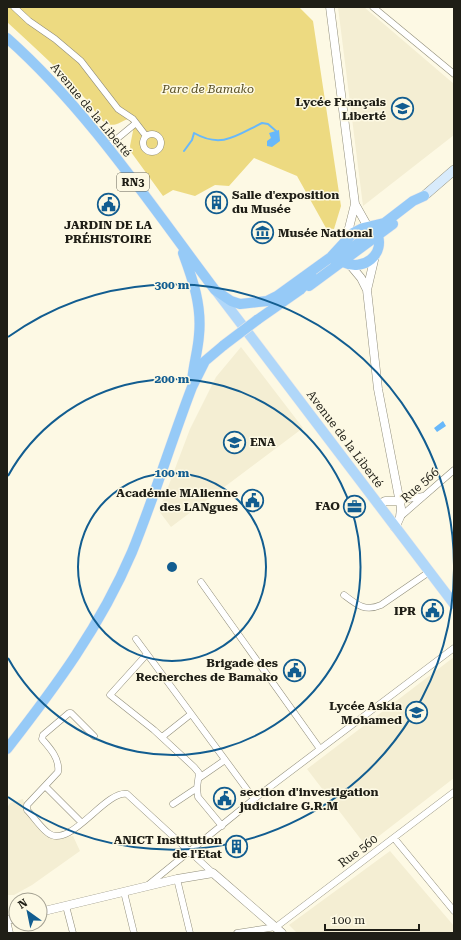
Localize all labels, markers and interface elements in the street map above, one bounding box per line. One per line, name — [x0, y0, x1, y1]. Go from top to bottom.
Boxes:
street label: Avenue de la Liberté — [48, 60, 135, 160]
park label: Parc de Bamako — [161, 82, 254, 96]
place label: Lycée Français Liberté — [296, 95, 386, 123]
school or university icon: Lycée Français Liberté — [389, 96, 415, 122]
road number: RN3 — [117, 173, 149, 191]
place label: Salle d'exposition du Musée — [232, 188, 339, 216]
building icon: Salle d'exposition du Musée — [204, 189, 230, 215]
public building icon: JARDIN DE LA PRÉHISTOIRE — [95, 191, 121, 217]
place label: JARDIN DE LA PRÉHISTOIRE — [64, 218, 152, 246]
museum icon: Musée National — [249, 220, 275, 246]
place label: Musée National — [278, 226, 373, 240]
text: 300 m — [155, 278, 190, 292]
text: 200 m — [155, 372, 190, 386]
street label: Avenue de la Liberté — [304, 388, 386, 491]
school or university icon: ENA — [222, 429, 248, 455]
place label: ENA — [250, 435, 276, 449]
street label: Rue 566 — [398, 465, 442, 505]
text: 100 m — [155, 466, 190, 480]
place label: Académie MAlienne des LANgues — [116, 486, 238, 514]
public building icon: Académie MAlienne des LANgues — [240, 487, 266, 513]
office icon: FAO — [342, 493, 368, 519]
place label: FAO — [315, 499, 340, 513]
centre of rings — [165, 560, 179, 574]
public building icon: IPR — [419, 598, 445, 624]
place label: IPR — [394, 604, 416, 618]
place label: Brigade des Recherches de Bamako — [136, 656, 278, 684]
public building icon: Brigade des Recherches de Bamako — [281, 657, 307, 683]
place label: Lycée Askia Mohamed — [329, 699, 402, 727]
school or university icon: Lycée Askia Mohamed — [404, 700, 430, 726]
place label: section d'investigation judiciaire G.R.M — [239, 785, 379, 813]
public building icon: section d'investigation judiciaire G.R.M — [212, 786, 238, 812]
street label: Rue 560 — [336, 832, 381, 870]
place label: ANICT Institution de l'Etat — [114, 833, 222, 861]
building icon: ANICT Institution de l'Etat — [224, 834, 250, 860]
north arrow — [8, 892, 48, 932]
text: N — [16, 896, 30, 912]
scale bar — [325, 906, 419, 932]
text: 100 m — [331, 913, 365, 927]

